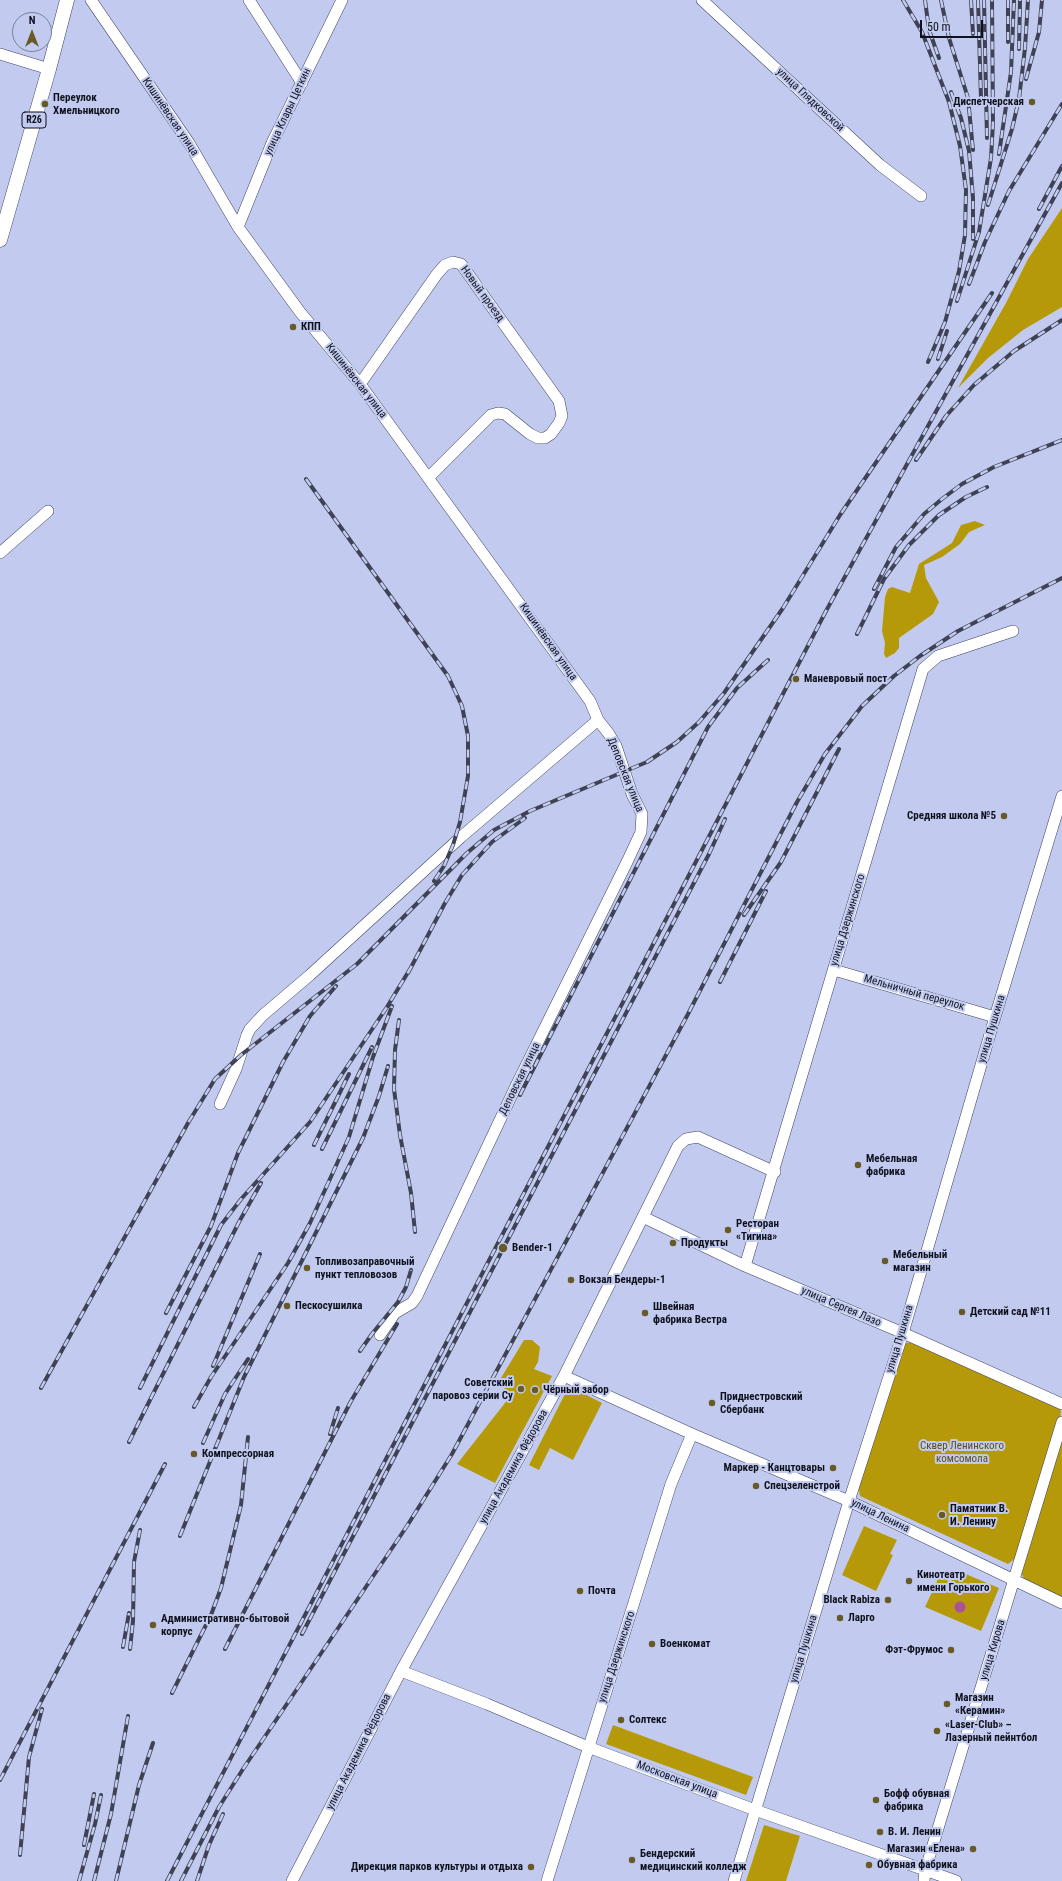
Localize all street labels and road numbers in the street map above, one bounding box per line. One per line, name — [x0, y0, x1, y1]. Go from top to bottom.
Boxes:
street label: улица Глядковской — [773, 65, 847, 135]
street label: улица Клары Цеткин — [262, 66, 314, 158]
street label: Кишинёвская улица — [139, 75, 201, 159]
road number: R26 — [22, 112, 46, 128]
street label: Новый проезд — [457, 263, 507, 325]
street label: Кишинёвская улица — [323, 341, 389, 421]
street label: Кишинёвская улица — [516, 601, 580, 683]
street label: Деповская улица — [604, 736, 646, 814]
street label: улица Дзержинского — [828, 872, 868, 968]
street label: Мельничный переулок — [862, 972, 966, 1014]
street label: улица Пушкина — [975, 994, 1009, 1064]
street label: Деповская улица — [497, 1041, 543, 1117]
street label: улица Сергея Лазо — [799, 1284, 883, 1330]
street label: улица Пушкина — [883, 1304, 917, 1374]
street label: улица Академика Фёдорова — [477, 1408, 551, 1526]
street label: улица Ленина — [849, 1496, 911, 1536]
street label: улица Дзержинского — [596, 1610, 638, 1704]
street label: улица Пушкина — [787, 1614, 821, 1684]
street label: улица Кирова — [978, 1618, 1008, 1682]
street label: улица Академика Фёдорова — [324, 1692, 394, 1812]
street label: Московская улица — [635, 1759, 719, 1801]

